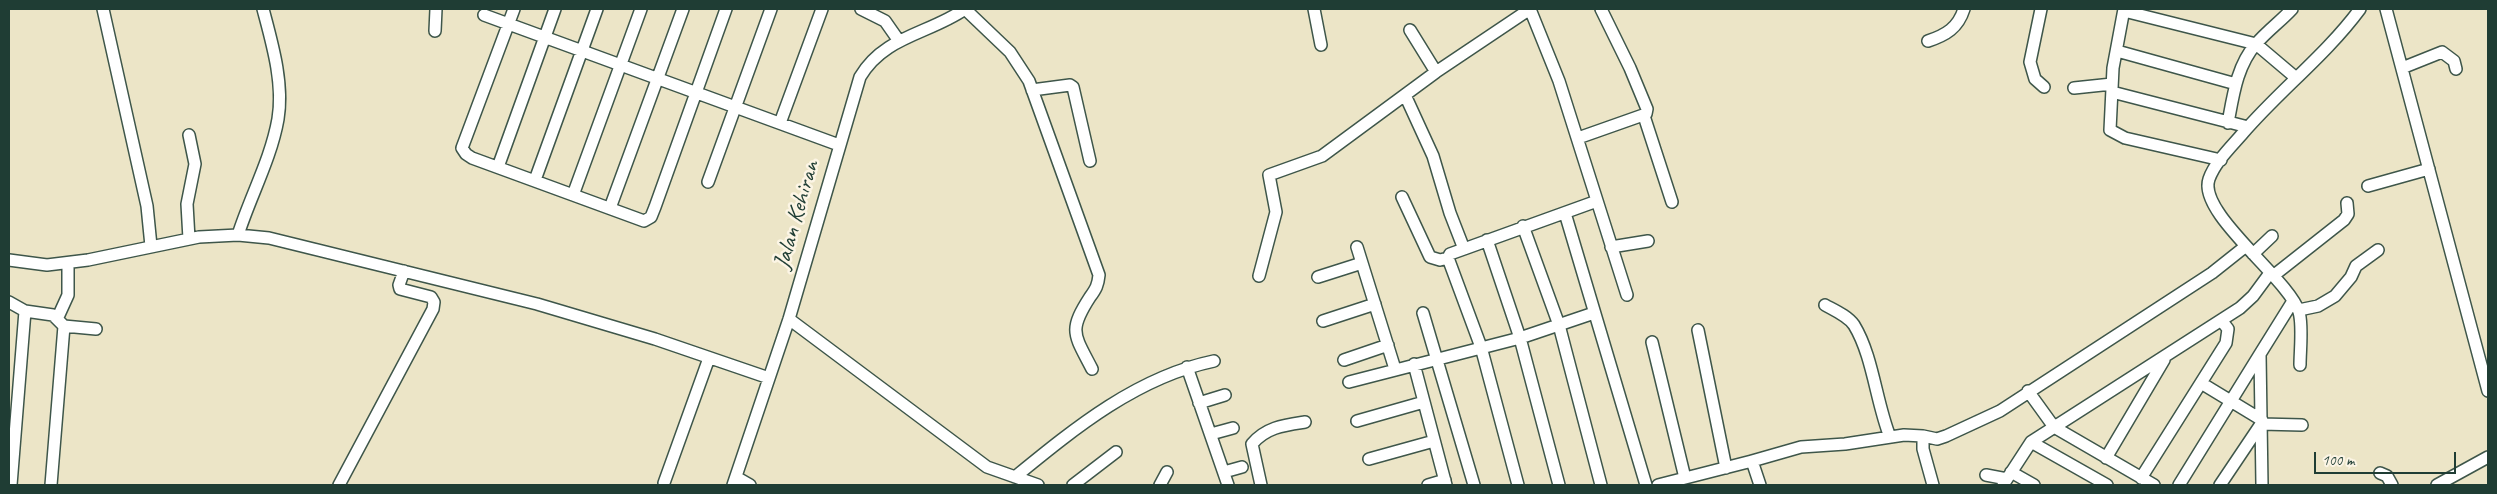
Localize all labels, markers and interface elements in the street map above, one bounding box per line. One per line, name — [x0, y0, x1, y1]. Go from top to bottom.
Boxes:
street label: Jalan Kehiran — [768, 157, 826, 273]
scale bar — [2317, 442, 2460, 474]
text: 100 m — [2322, 451, 2354, 470]

